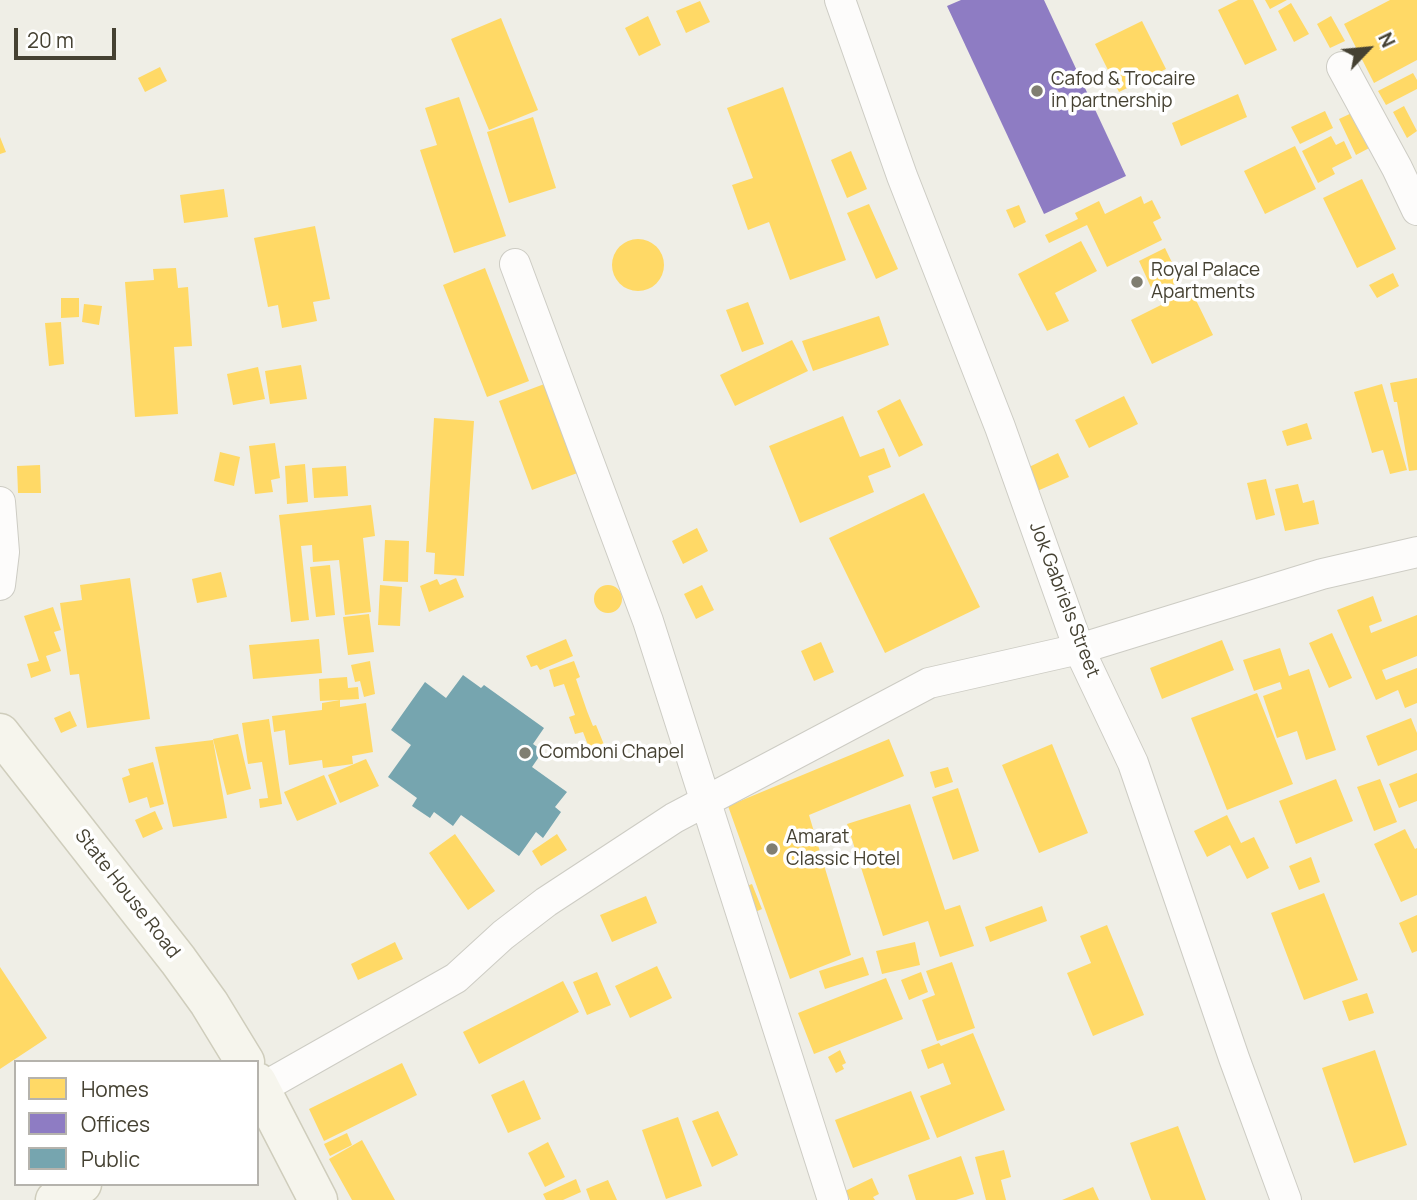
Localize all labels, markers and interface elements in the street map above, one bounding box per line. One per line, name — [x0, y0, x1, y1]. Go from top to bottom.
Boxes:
scale bar — [18, 14, 119, 58]
north arrow — [1333, 14, 1403, 84]
text: 20 m — [27, 26, 74, 54]
text: N — [1372, 28, 1402, 52]
place label: Cafod & Trocaire in partnership — [1051, 69, 1195, 113]
marker: Cafod & Trocaire in partnership — [1029, 83, 1045, 99]
place label: Royal Palace Apartments — [1151, 260, 1260, 304]
marker: Royal Palace Apartments — [1129, 274, 1145, 290]
street label: Jok Gabriels Street — [1024, 519, 1104, 681]
place label: Comboni Chapel — [539, 742, 684, 764]
marker: Comboni Chapel — [517, 745, 533, 761]
street label: State House Road — [70, 825, 184, 963]
place label: Amarat Classic Hotel — [786, 827, 900, 871]
marker: Amarat Classic Hotel — [764, 841, 780, 857]
legend — [14, 1060, 259, 1186]
text: Homes — [81, 1075, 149, 1103]
text: Offices — [81, 1110, 150, 1138]
text: Public — [81, 1145, 140, 1173]

